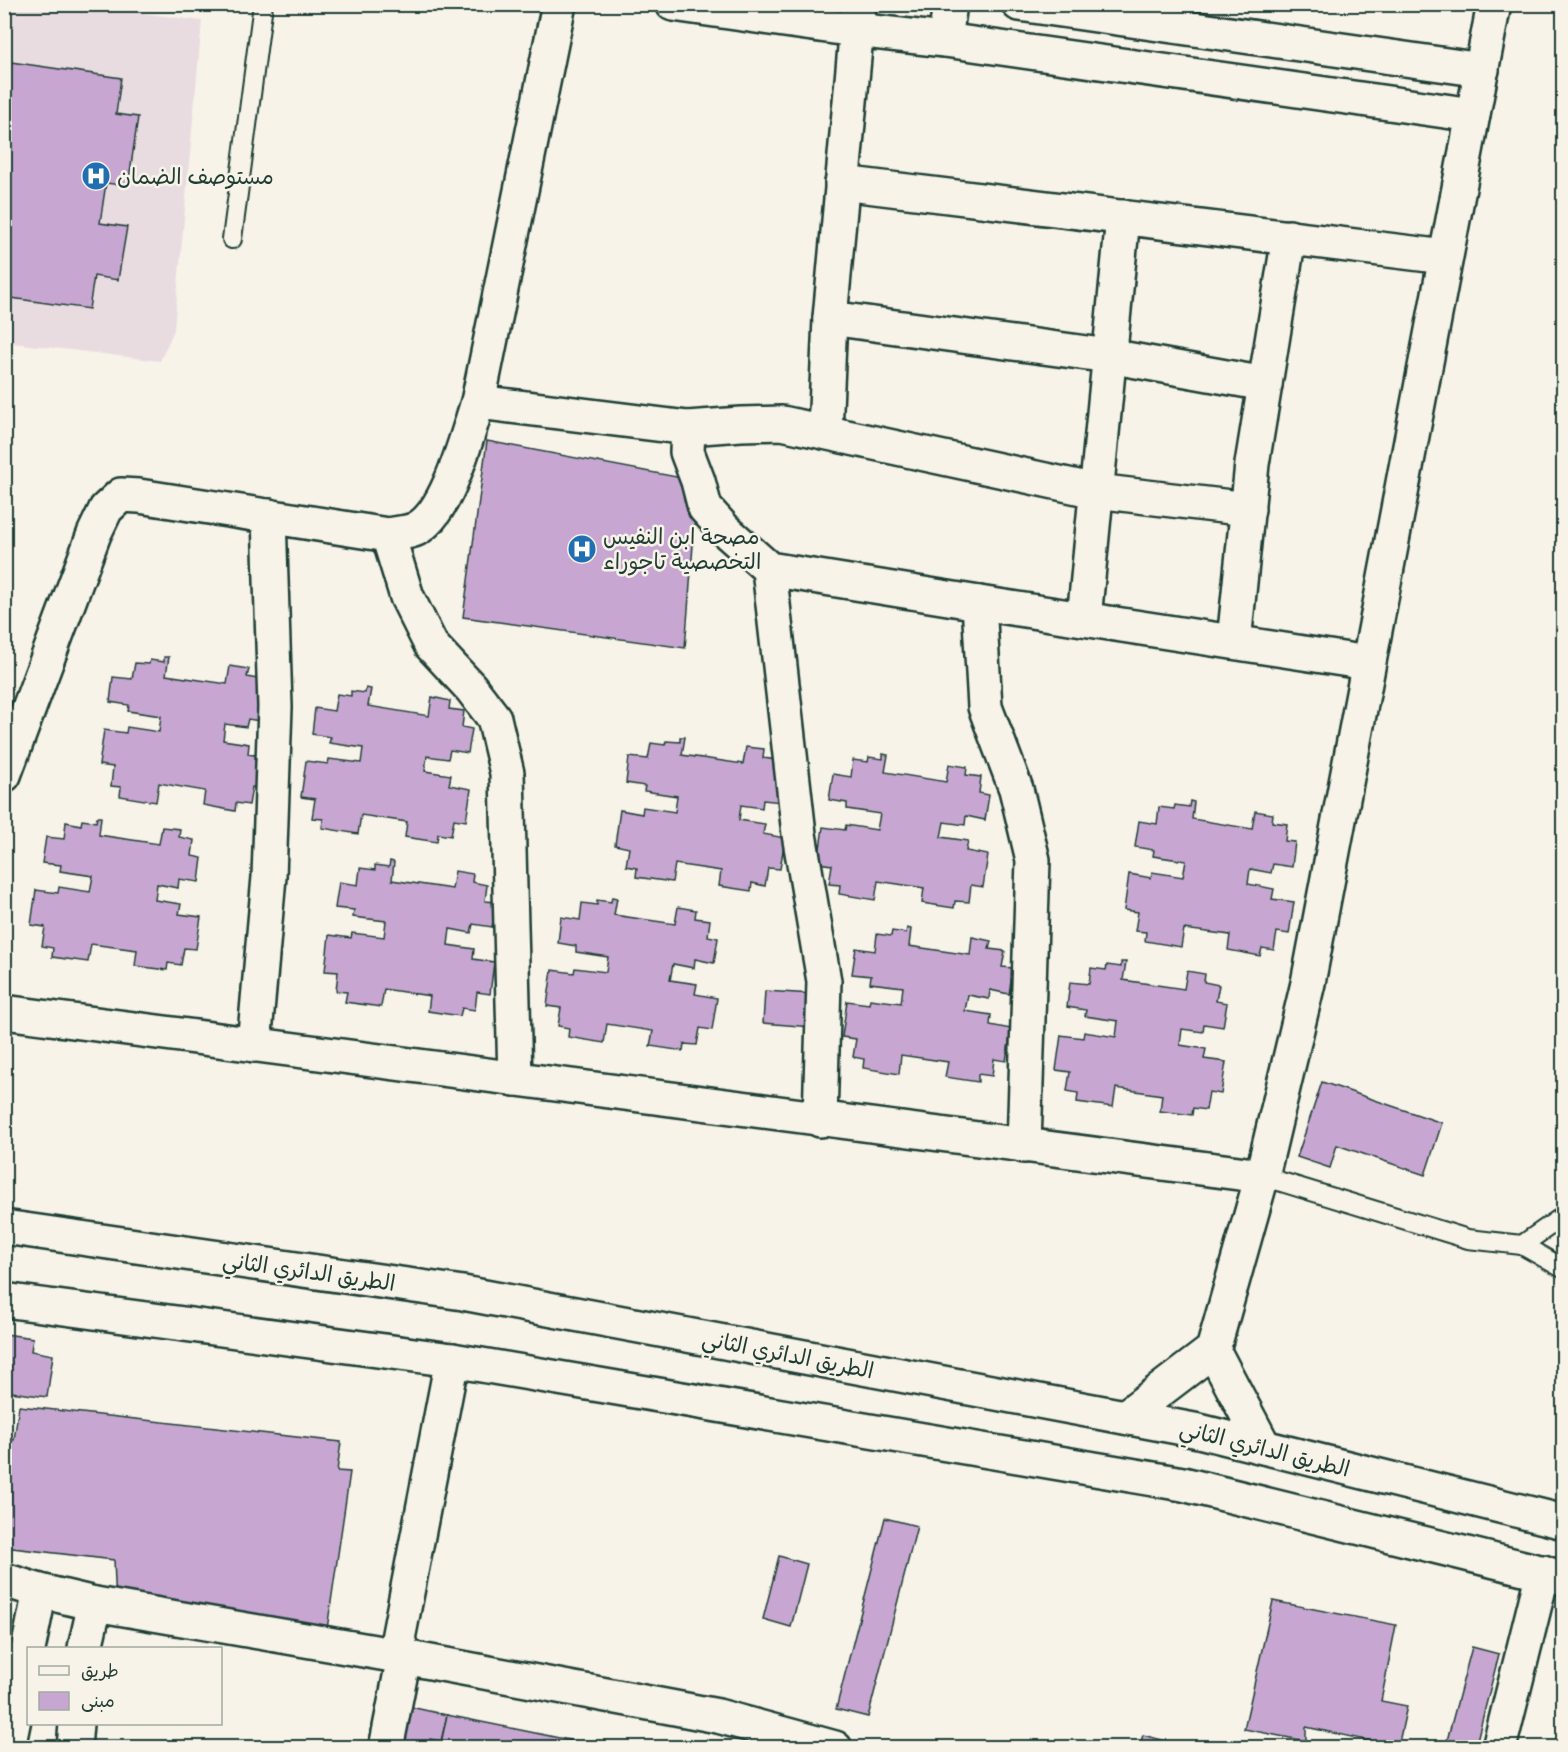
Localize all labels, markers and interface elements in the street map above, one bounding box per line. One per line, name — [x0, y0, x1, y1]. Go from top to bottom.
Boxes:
place label: مستوصف الضمان — [117, 157, 274, 196]
hospital icon: مستوصف الضمان — [80, 160, 112, 192]
place label: مصحة ابن النفيس التخصصية تاجوراء — [603, 517, 761, 581]
hospital icon: مصحة ابن النفيس التخصصية تاجوراء — [566, 533, 598, 565]
street label: الطريق الدائري الثاني — [220, 1240, 398, 1303]
street label: الطريق الدائري الثاني — [699, 1319, 877, 1390]
street label: الطريق الدائري الثاني — [1176, 1408, 1354, 1488]
legend — [27, 1647, 222, 1725]
text: طريق — [81, 1655, 119, 1687]
text: مبنى — [81, 1685, 115, 1717]

